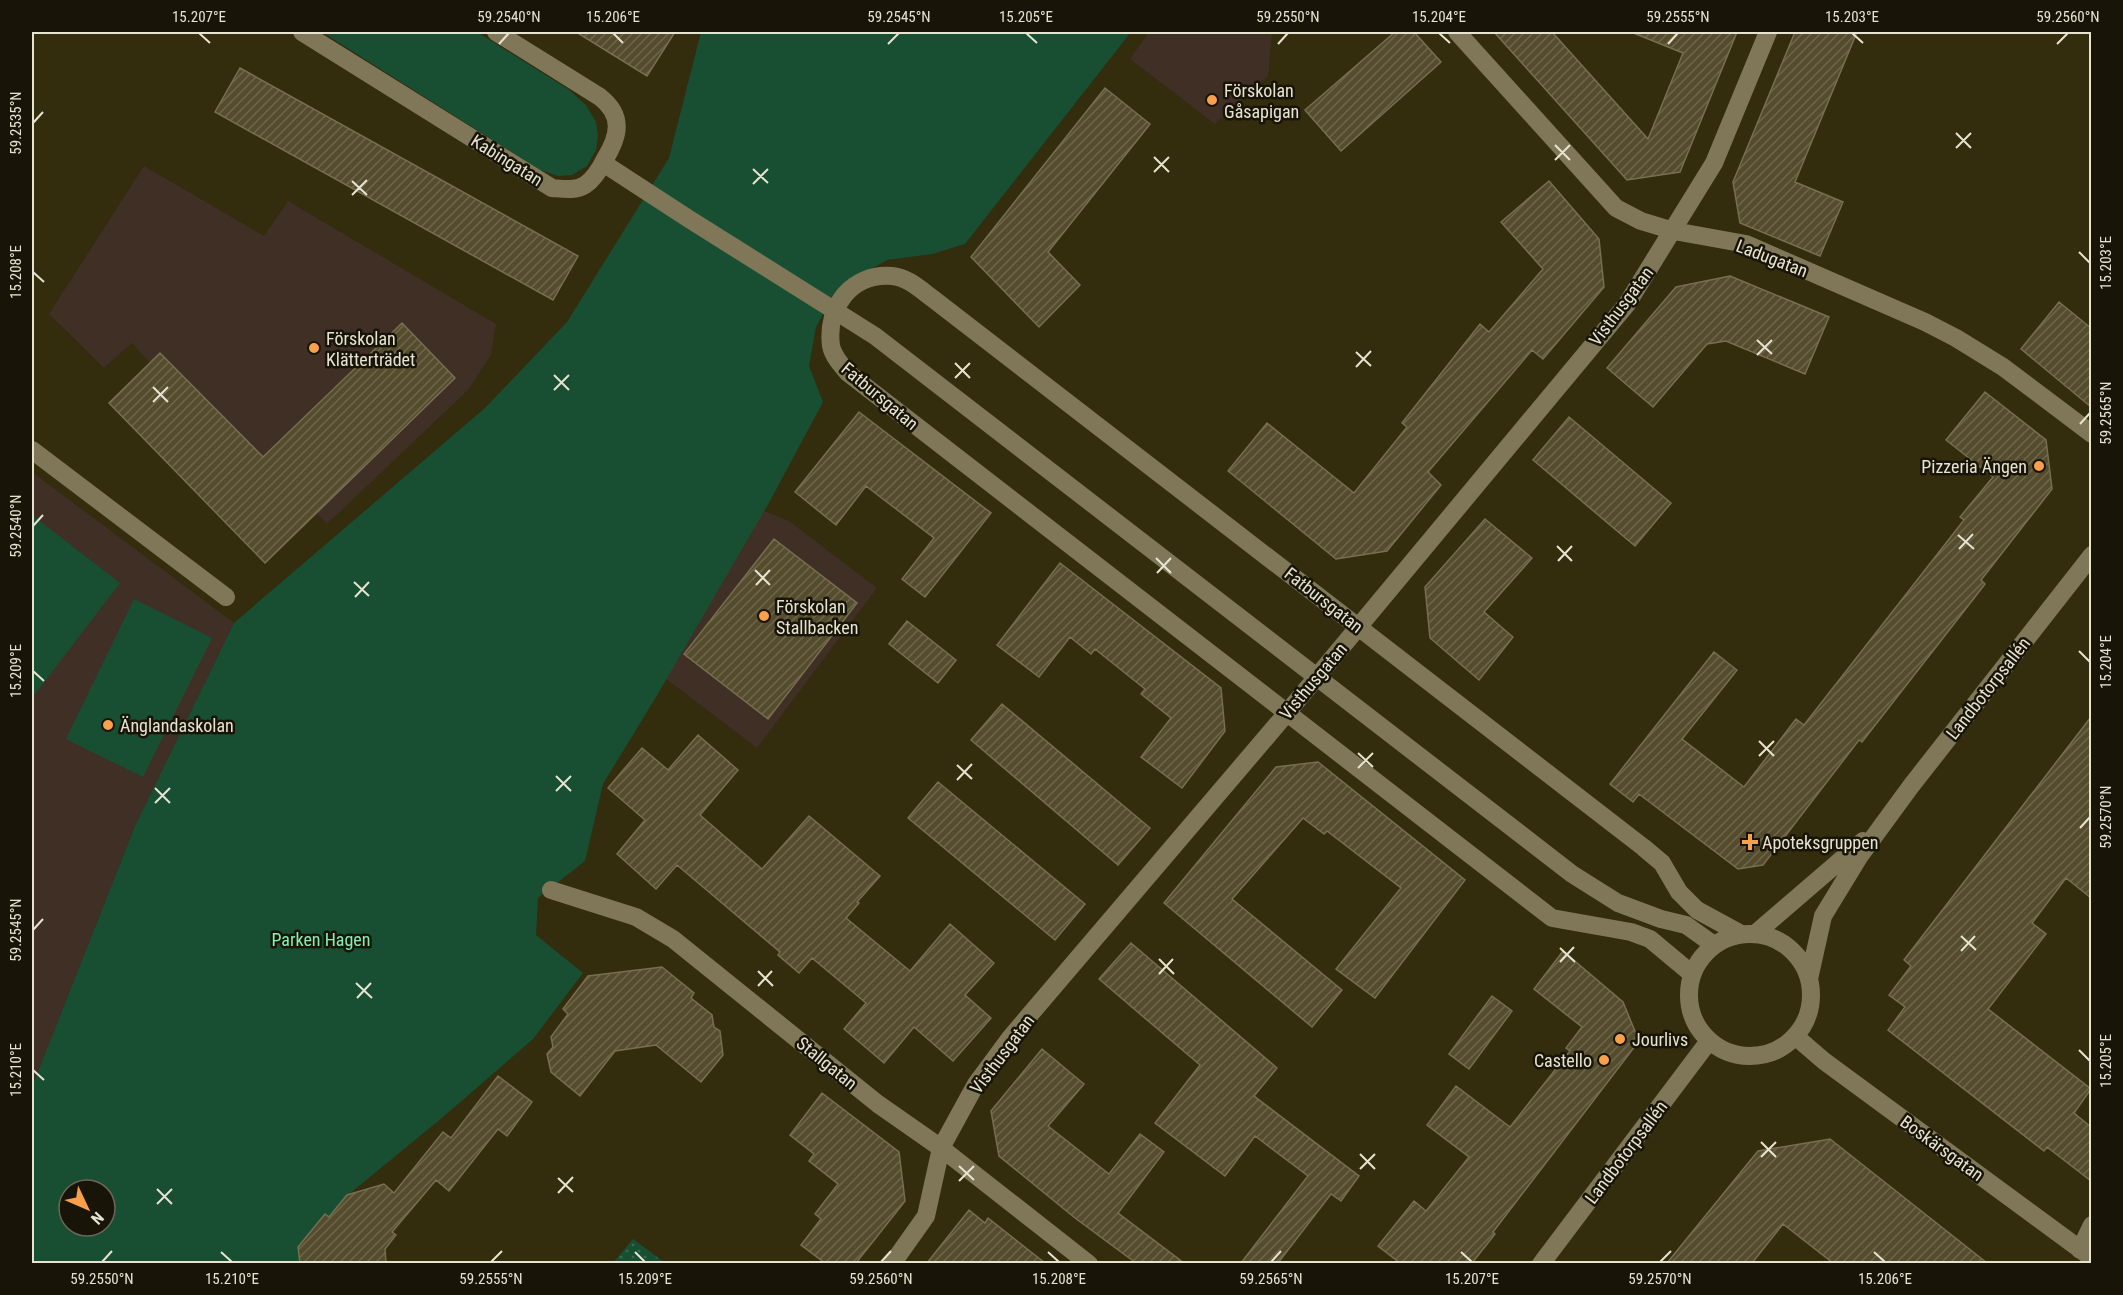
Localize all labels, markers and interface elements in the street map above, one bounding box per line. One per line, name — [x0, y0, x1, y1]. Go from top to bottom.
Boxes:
text: 15.207°E — [172, 8, 226, 26]
text: 59.2540°N — [477, 8, 541, 26]
text: 15.206°E — [586, 8, 640, 26]
text: 59.2545°N — [867, 8, 931, 26]
text: 15.205°E — [999, 8, 1053, 26]
text: 59.2550°N — [1256, 8, 1320, 26]
text: 15.204°E — [1412, 8, 1466, 26]
text: 59.2555°N — [1646, 8, 1710, 26]
text: 15.203°E — [1825, 8, 1879, 26]
text: 59.2560°N — [2036, 8, 2100, 26]
place label: Förskolan Gåsapigan — [1224, 80, 1299, 122]
text: 59.2535°N — [7, 91, 25, 155]
marker: Förskolan Gåsapigan — [1205, 93, 1219, 107]
street label: Kabingatan — [467, 130, 547, 190]
street label: Ladugatan — [1733, 235, 1811, 281]
text: 15.203°E — [2097, 236, 2115, 290]
text: 15.208°E — [7, 245, 25, 299]
street label: Visthusgatan — [1584, 262, 1658, 350]
place label: Förskolan Klätterträdet — [326, 328, 415, 370]
marker: Förskolan Klätterträdet — [307, 341, 321, 355]
street label: Fatbursgatan — [837, 358, 923, 434]
text: 59.2565°N — [2097, 381, 2115, 445]
place label: Pizzeria Ängen — [1921, 456, 2027, 477]
marker: Pizzeria Ängen — [2032, 459, 2046, 473]
text: 59.2540°N — [7, 494, 25, 558]
street label: Fatbursgatan — [1281, 563, 1367, 637]
place label: Förskolan Stallbacken — [776, 596, 858, 638]
marker: Förskolan Stallbacken — [757, 609, 771, 623]
street label: Landbotorpsallén — [1942, 633, 2034, 743]
text: 15.204°E — [2097, 635, 2115, 689]
street label: Visthusgatan — [1275, 638, 1351, 724]
text: 15.209°E — [7, 644, 25, 698]
place label: Änglandaskolan — [120, 715, 234, 736]
marker: Änglandaskolan — [101, 718, 115, 732]
text: 59.2570°N — [2097, 785, 2115, 849]
place label: Apoteksgruppen — [1762, 832, 1878, 853]
marker: Apoteksgruppen — [1743, 835, 1757, 849]
text: 59.2545°N — [7, 898, 25, 962]
park label: Parken Hagen — [271, 929, 371, 950]
street label: Visthusgatan — [965, 1010, 1039, 1098]
place label: Jourlivs — [1632, 1029, 1688, 1050]
street label: Stallgatan — [793, 1032, 861, 1094]
marker: Jourlivs — [1613, 1032, 1627, 1046]
text: 15.205°E — [2097, 1034, 2115, 1088]
text: 15.210°E — [7, 1043, 25, 1097]
place label: Castello — [1534, 1050, 1592, 1071]
marker: Castello — [1597, 1053, 1611, 1067]
street label: Landbotorpsallén — [1580, 1096, 1672, 1208]
street label: Boskärsgatan — [1896, 1111, 1988, 1185]
north arrow — [57, 1178, 117, 1238]
text: N — [87, 1208, 108, 1228]
text: 59.2550°N — [70, 1270, 134, 1288]
text: 15.210°E — [205, 1270, 259, 1288]
text: 59.2555°N — [459, 1270, 523, 1288]
text: 15.209°E — [618, 1270, 672, 1288]
text: 59.2560°N — [849, 1270, 913, 1288]
text: 15.208°E — [1032, 1270, 1086, 1288]
text: 59.2565°N — [1239, 1270, 1303, 1288]
text: 15.207°E — [1445, 1270, 1499, 1288]
text: 59.2570°N — [1628, 1270, 1692, 1288]
text: 15.206°E — [1858, 1270, 1912, 1288]

